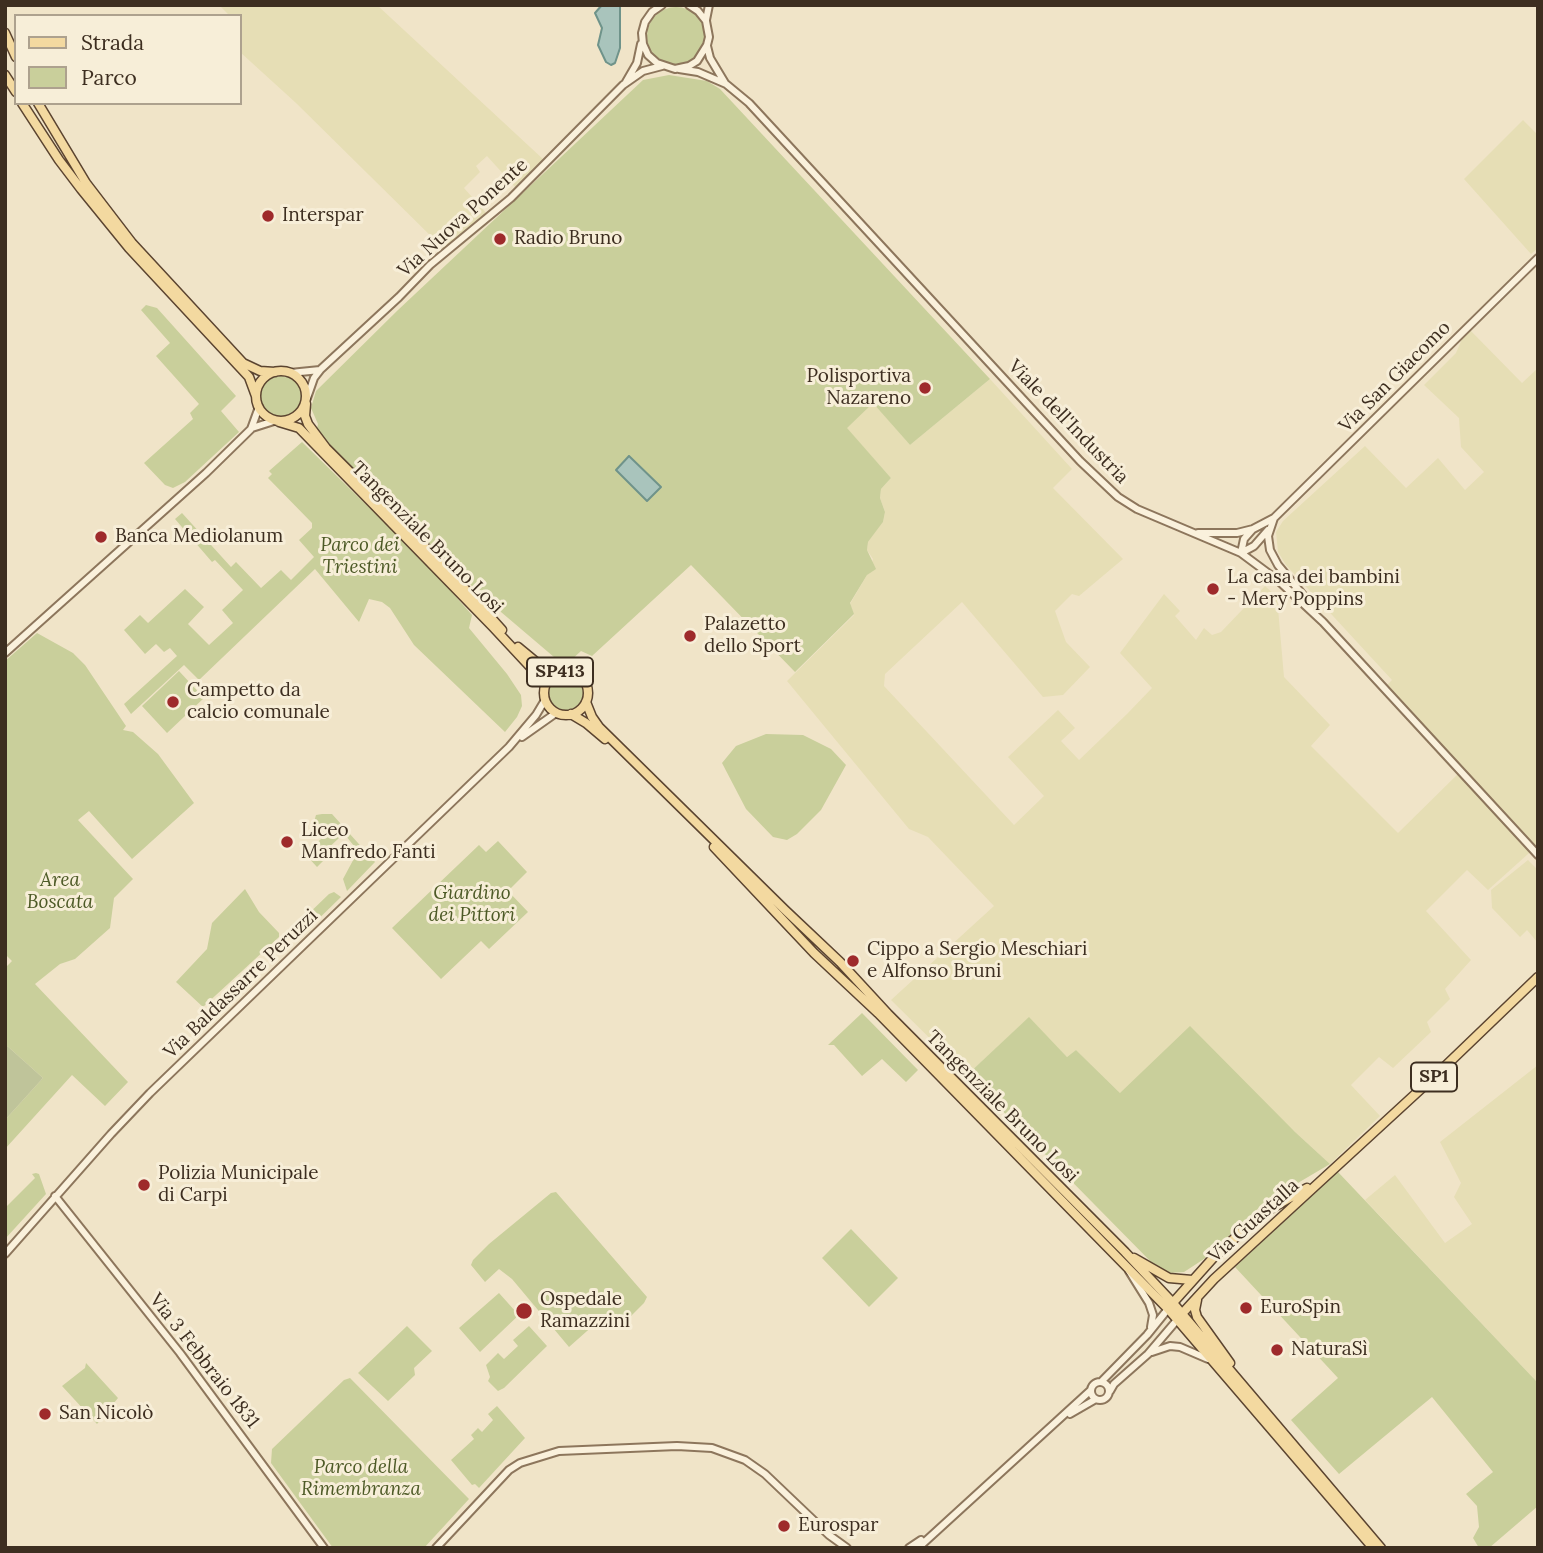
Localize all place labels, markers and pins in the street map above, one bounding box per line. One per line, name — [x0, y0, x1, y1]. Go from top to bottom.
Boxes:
place label: Interspar — [282, 205, 364, 227]
marker: Interspar — [260, 208, 276, 224]
place label: Radio Bruno — [514, 228, 622, 250]
marker: Radio Bruno — [492, 231, 508, 247]
place label: Polisportiva Nazareno — [807, 366, 911, 410]
marker: Polisportiva Nazareno — [917, 380, 933, 396]
place label: Banca Mediolanum — [115, 526, 283, 548]
marker: Banca Mediolanum — [93, 529, 109, 545]
place label: La casa dei bambini - Mery Poppins — [1227, 567, 1400, 611]
marker: La casa dei bambini - Mery Poppins — [1205, 581, 1221, 597]
place label: Palazetto dello Sport — [704, 614, 801, 658]
marker: Palazetto dello Sport — [682, 628, 698, 644]
place label: Campetto da calcio comunale — [187, 680, 330, 724]
marker: Campetto da calcio comunale — [165, 694, 181, 710]
place label: Liceo Manfredo Fanti — [301, 820, 435, 864]
marker: Liceo Manfredo Fanti — [279, 834, 295, 850]
place label: Cippo a Sergio Meschiari e Alfonso Bruni — [867, 939, 1087, 983]
marker: Cippo a Sergio Meschiari e Alfonso Bruni — [845, 953, 861, 969]
place label: Polizia Municipale di Carpi — [158, 1163, 319, 1207]
marker: Polizia Municipale di Carpi — [136, 1177, 152, 1193]
place label: Ospedale Ramazzini — [540, 1289, 630, 1333]
place label: EuroSpin — [1260, 1297, 1341, 1319]
marker: EuroSpin — [1238, 1300, 1254, 1316]
marker: Ospedale Ramazzini — [514, 1301, 534, 1321]
place label: NaturaSì — [1291, 1339, 1368, 1361]
marker: NaturaSì — [1269, 1342, 1285, 1358]
place label: San Nicolò — [59, 1403, 153, 1425]
marker: San Nicolò — [37, 1406, 53, 1422]
place label: Eurospar — [798, 1515, 878, 1537]
marker: Eurospar — [776, 1518, 792, 1534]

